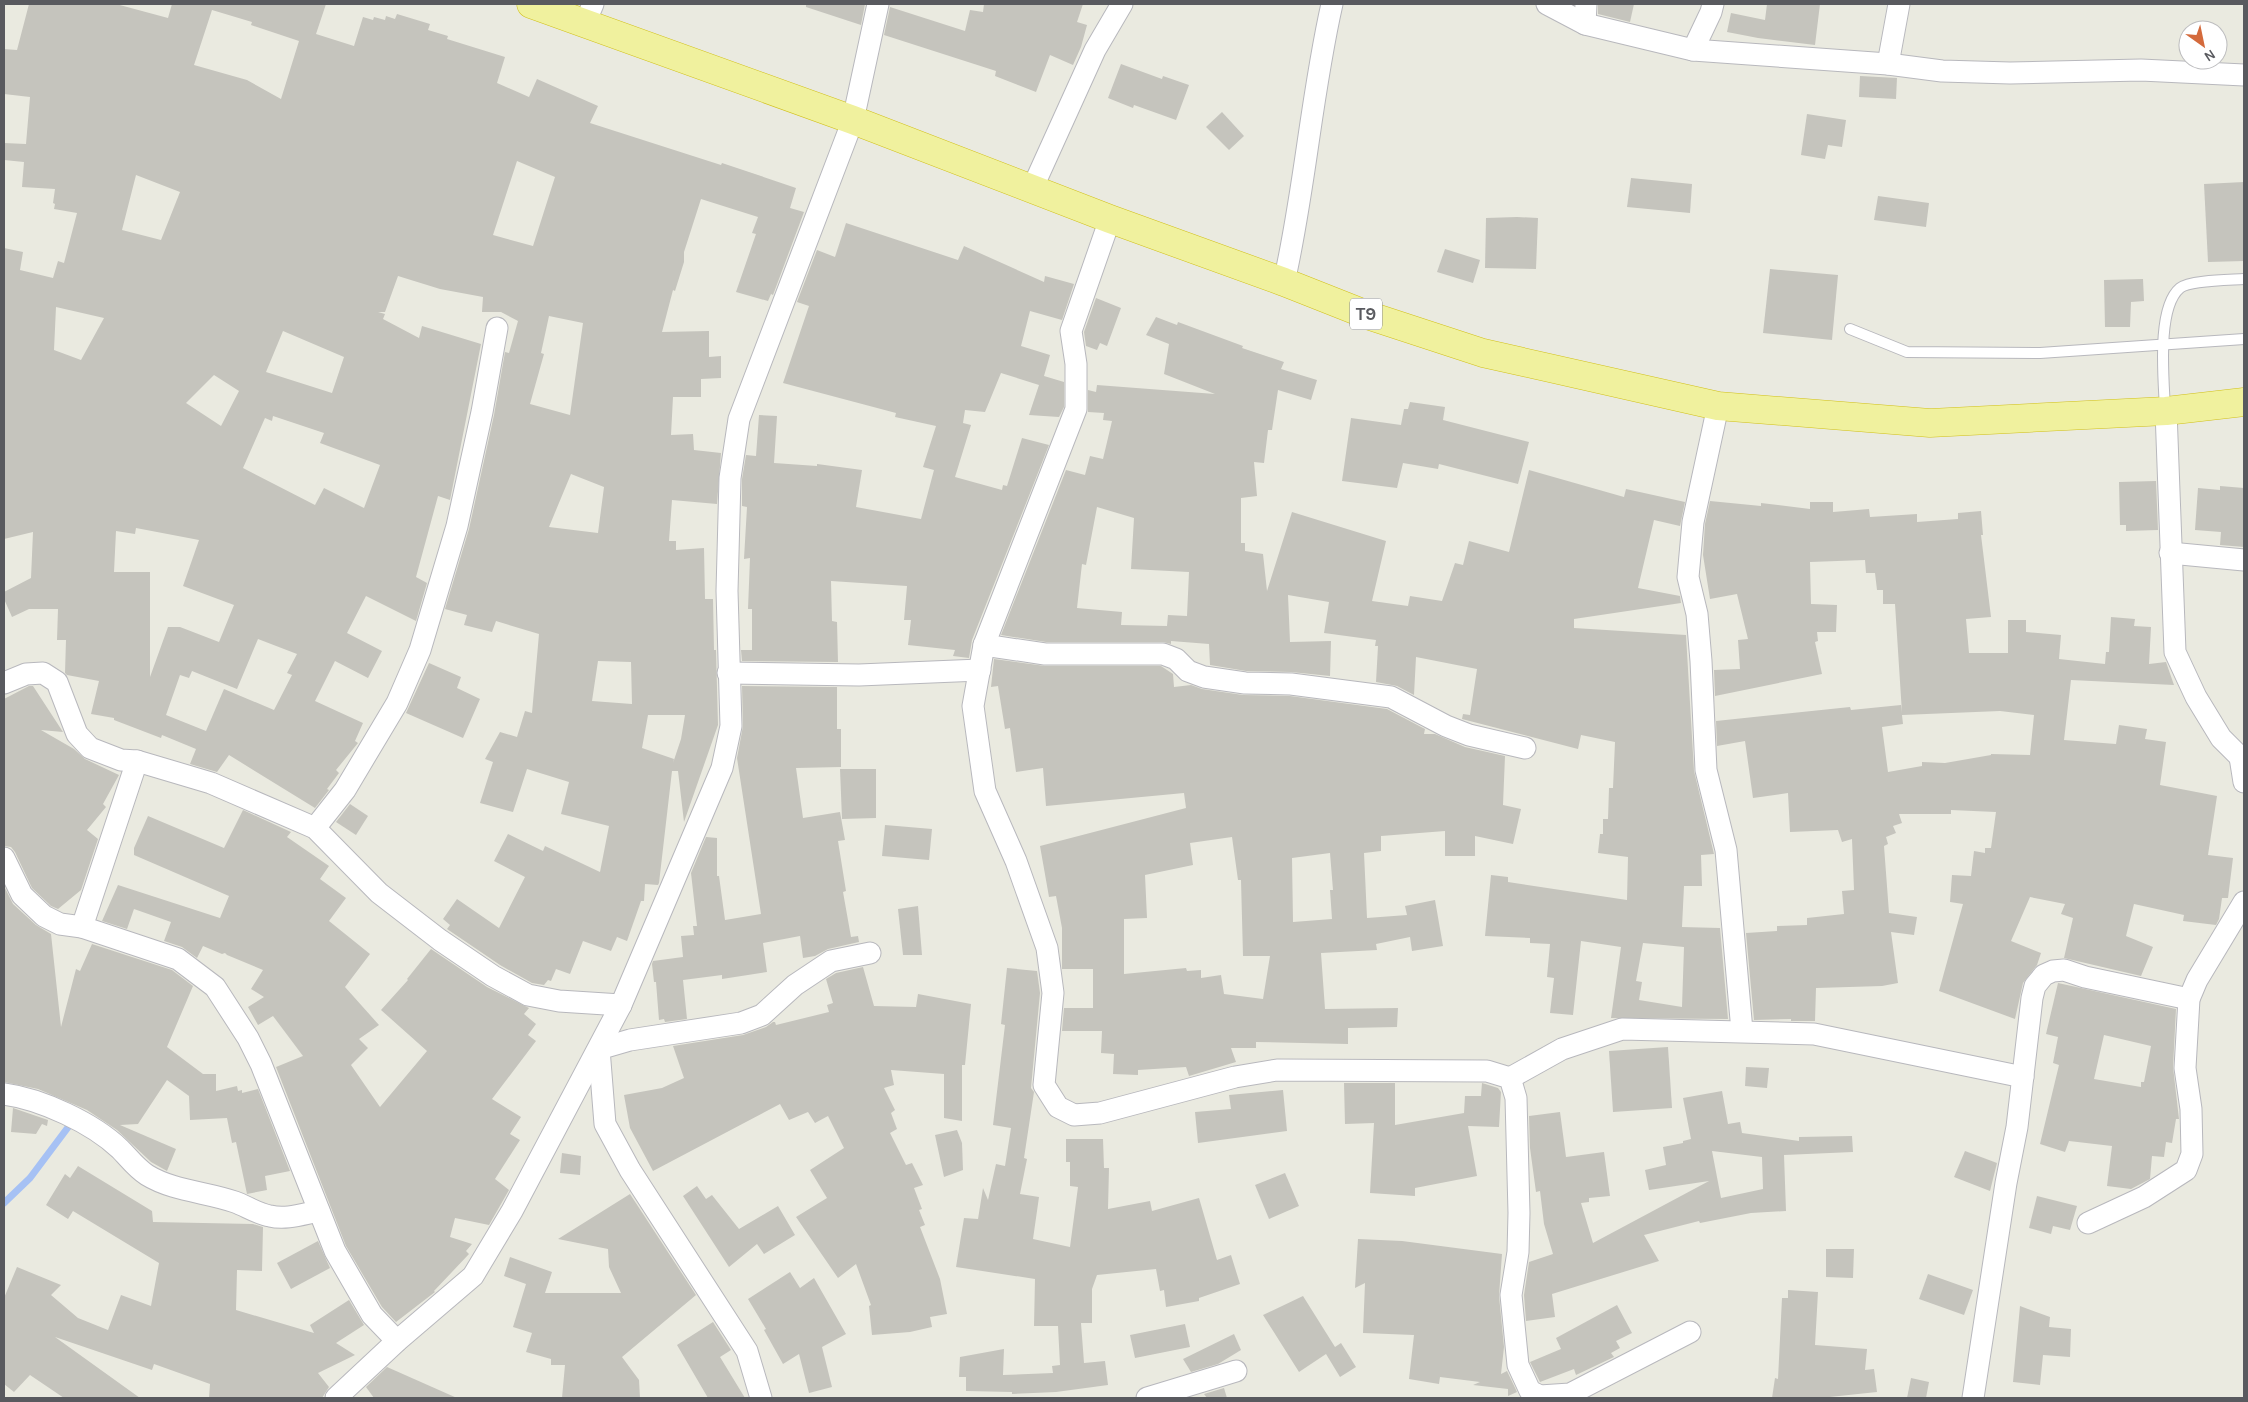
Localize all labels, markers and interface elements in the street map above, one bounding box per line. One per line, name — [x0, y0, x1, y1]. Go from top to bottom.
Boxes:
north arrow — [2178, 20, 2228, 70]
text: N — [2201, 46, 2219, 65]
road number: T9 — [1350, 298, 1382, 329]

